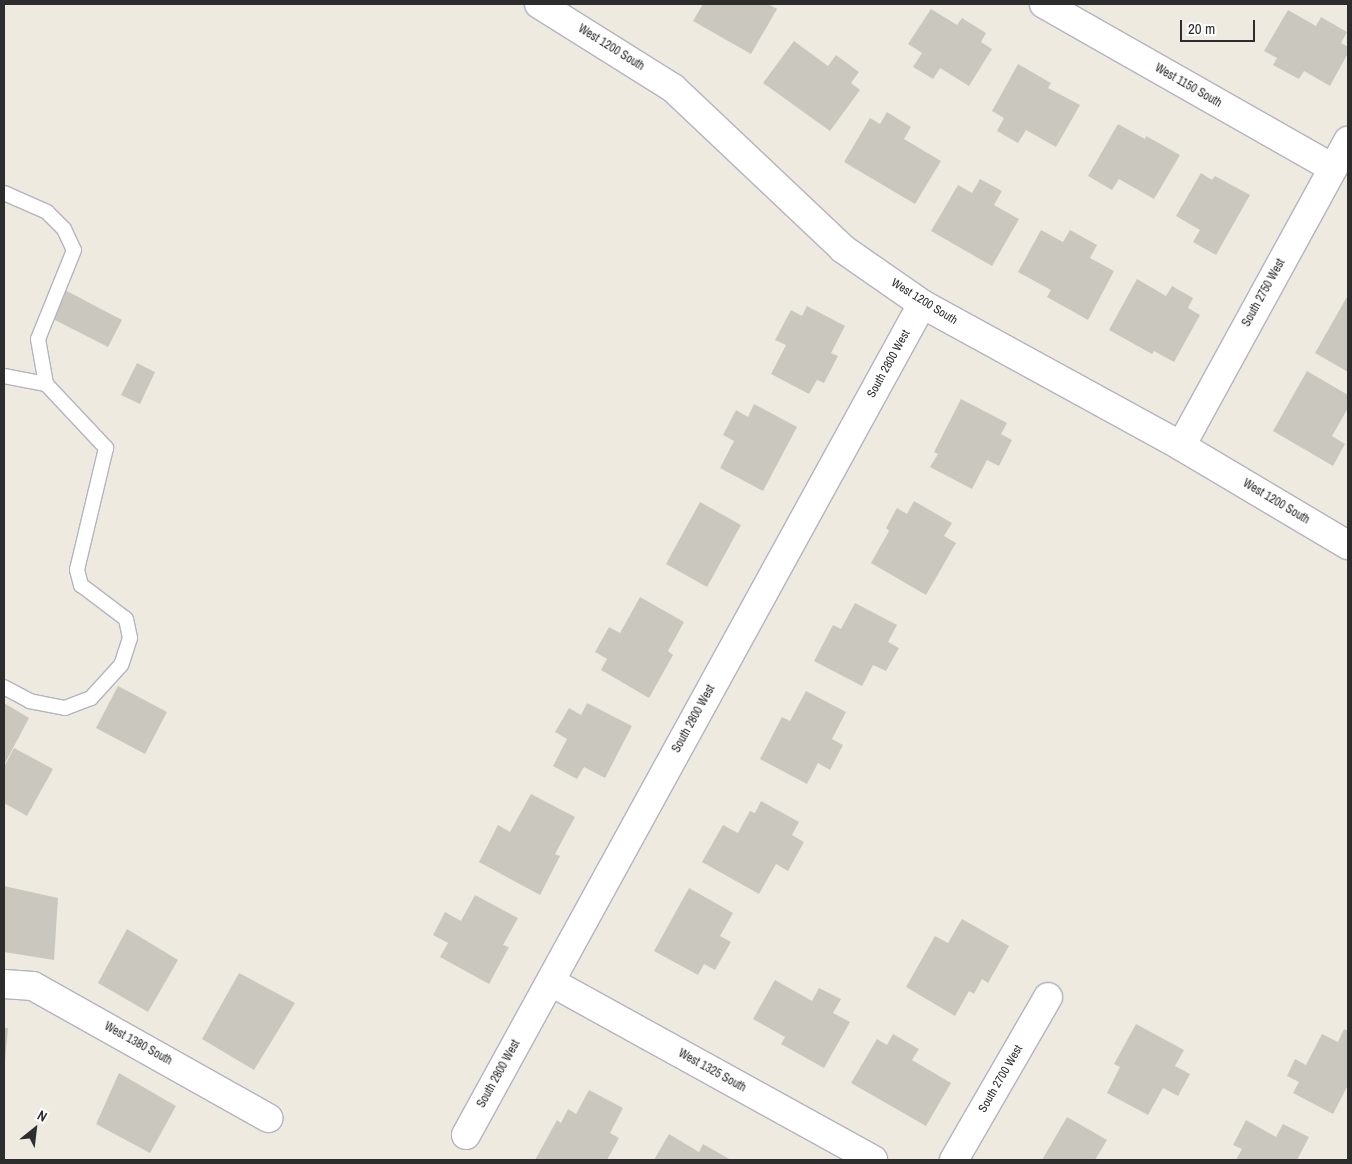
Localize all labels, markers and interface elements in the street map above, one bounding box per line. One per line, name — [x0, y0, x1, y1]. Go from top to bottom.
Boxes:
scale bar — [1182, 10, 1257, 42]
text: 20 m — [1188, 18, 1215, 39]
street label: West 1200 South — [575, 22, 647, 74]
street label: West 1150 South — [1152, 61, 1224, 111]
street label: South 2750 West — [1239, 257, 1289, 329]
street label: West 1200 South — [888, 276, 960, 328]
street label: South 2800 West — [864, 328, 914, 400]
street label: West 1200 South — [1240, 476, 1312, 528]
street label: South 2800 West — [669, 683, 719, 755]
street label: West 1380 South — [102, 1019, 174, 1069]
street label: South 2800 West — [474, 1038, 524, 1110]
street label: South 2700 West — [976, 1043, 1026, 1115]
street label: West 1325 South — [676, 1046, 748, 1096]
north arrow — [10, 1104, 60, 1154]
text: N — [34, 1106, 50, 1126]

